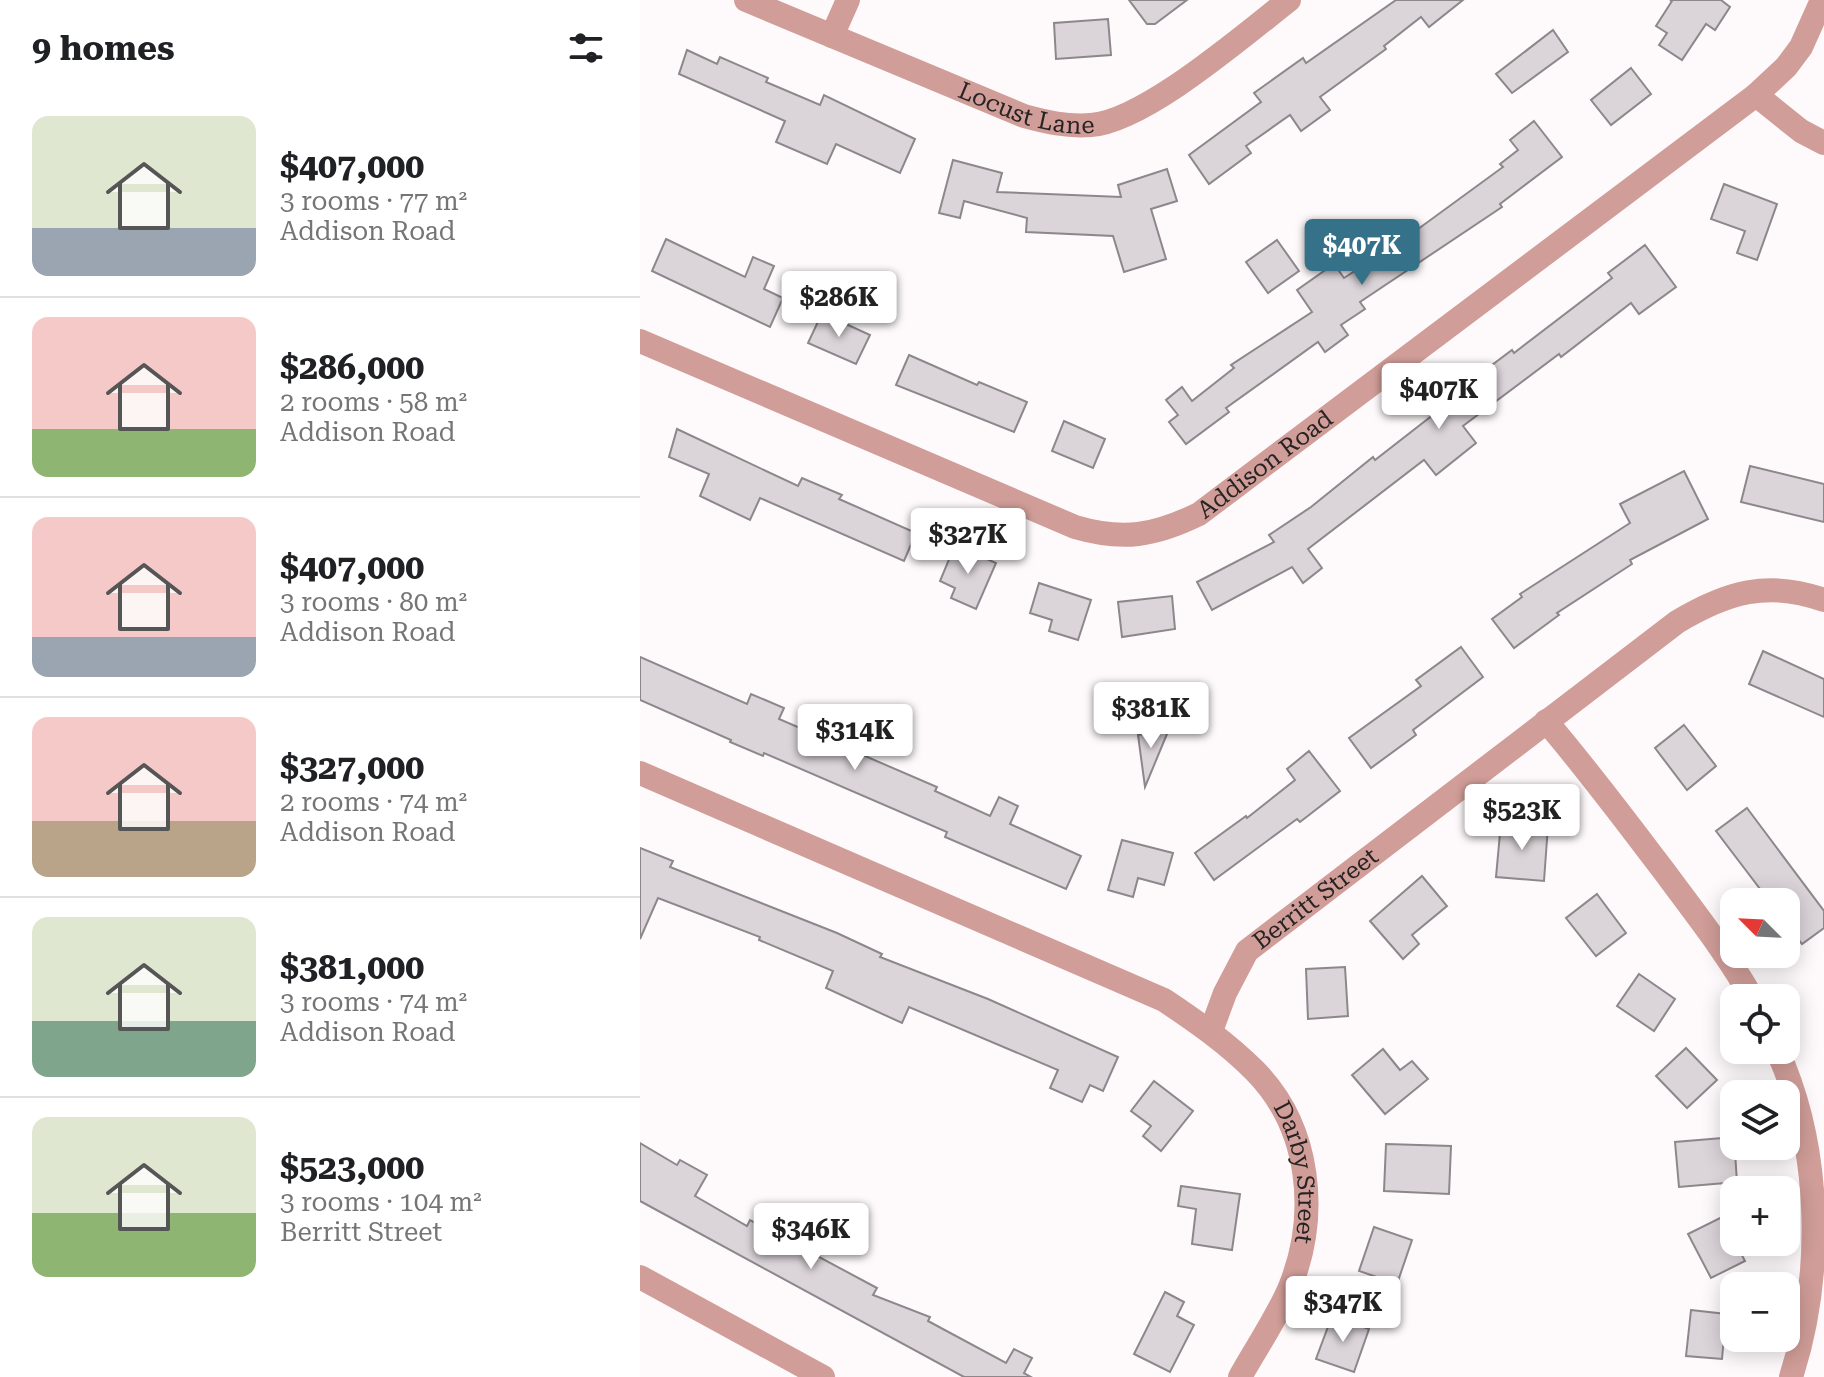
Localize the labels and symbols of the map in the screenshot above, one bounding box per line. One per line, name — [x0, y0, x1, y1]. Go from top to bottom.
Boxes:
street label: Locust Lane — [954, 76, 1095, 140]
pin: $407K — [1306, 219, 1418, 287]
pin: $286K — [783, 271, 895, 339]
pin: $407K — [1383, 363, 1495, 431]
street label: Addison Road — [1192, 404, 1338, 524]
pin: $327K — [912, 508, 1024, 576]
pin: $381K — [1095, 682, 1207, 750]
pin: $314K — [799, 704, 911, 772]
pin: $523K — [1466, 784, 1578, 852]
street label: Berritt Street — [1247, 842, 1383, 955]
north arrow — [1720, 888, 1800, 968]
street label: Darby Street — [1268, 1096, 1320, 1246]
pin: $346K — [755, 1203, 867, 1271]
pin: $347K — [1287, 1276, 1399, 1344]

